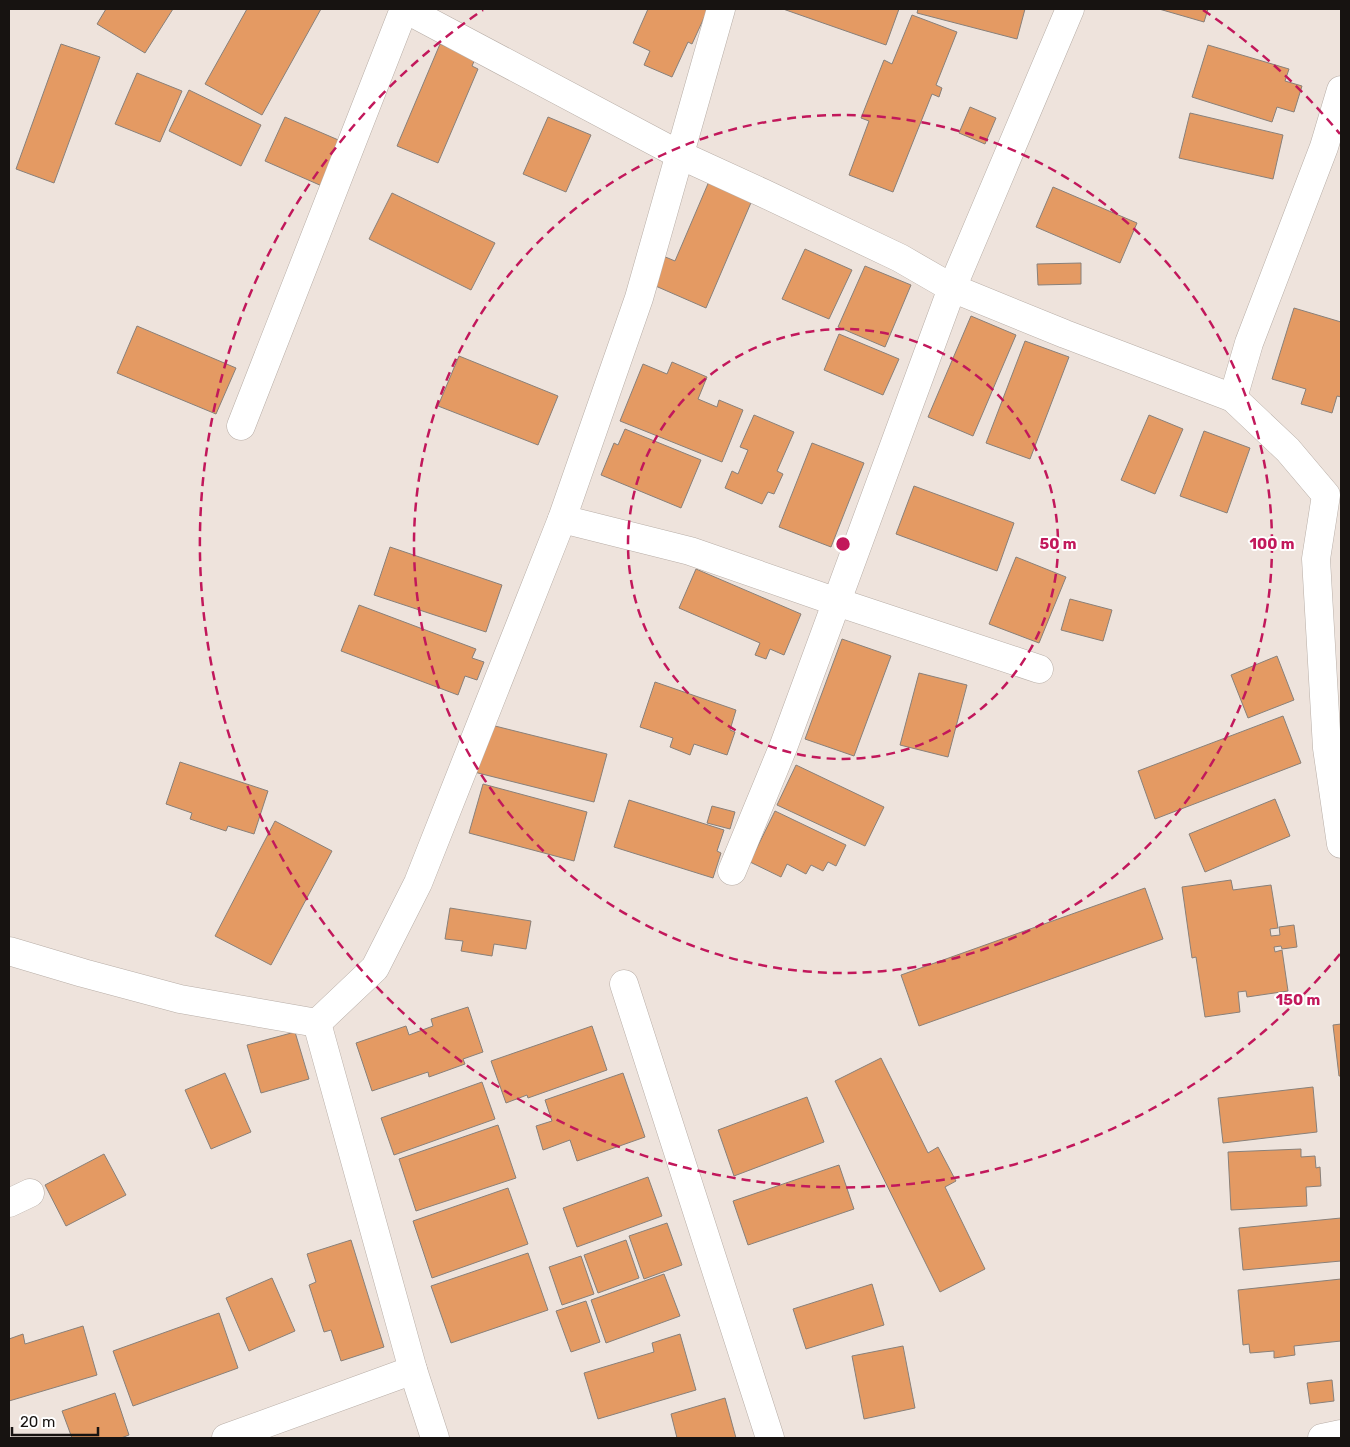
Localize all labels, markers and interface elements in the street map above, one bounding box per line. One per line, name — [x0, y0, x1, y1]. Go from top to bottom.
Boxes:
centre of rings — [834, 535, 852, 553]
text: 50 m — [1040, 535, 1076, 553]
text: 100 m — [1250, 535, 1294, 553]
text: 150 m — [1276, 991, 1320, 1009]
scale bar — [12, 1404, 99, 1436]
text: 20 m — [20, 1413, 55, 1431]

